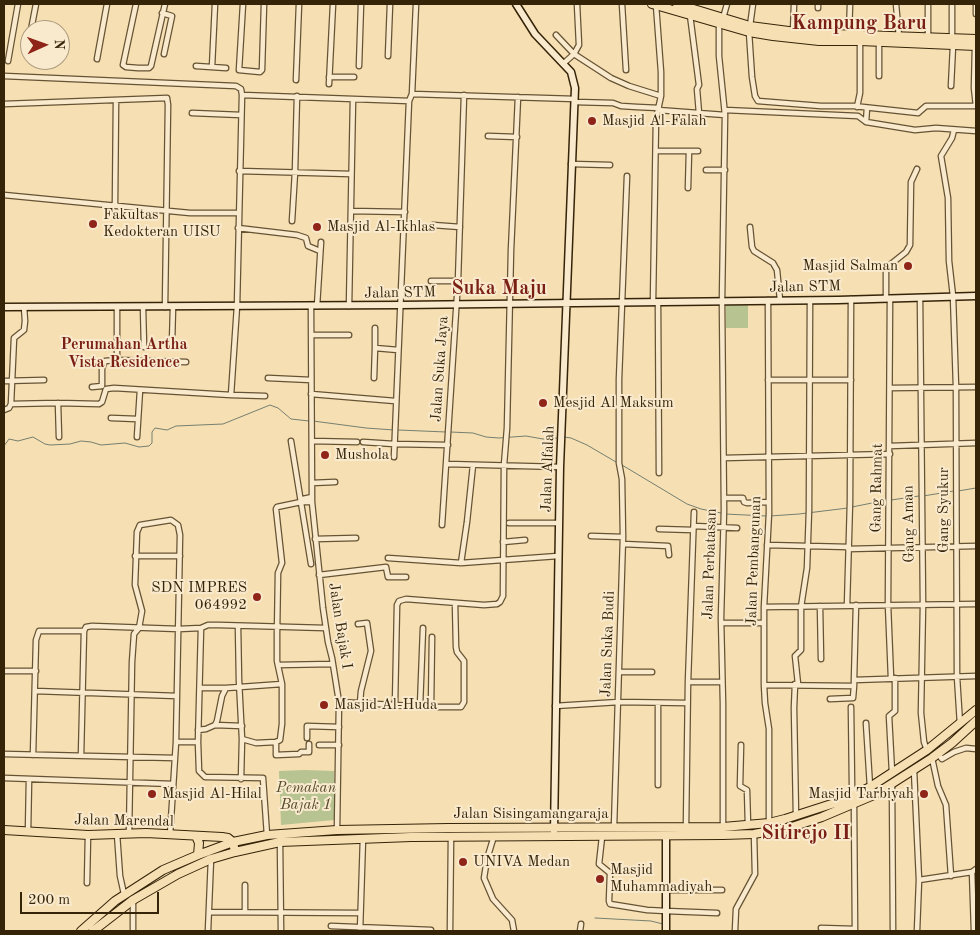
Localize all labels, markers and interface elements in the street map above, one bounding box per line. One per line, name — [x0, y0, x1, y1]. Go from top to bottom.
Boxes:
district label: Kampung Baru — [791, 12, 927, 36]
north arrow — [20, 20, 70, 70]
text: N — [52, 39, 66, 50]
place label: Masjid Al-Falah — [602, 112, 707, 130]
marker: Masjid Al-Falah — [586, 115, 598, 127]
place label: Fakultas Kedokteran UISU — [103, 206, 221, 241]
marker: Fakultas Kedokteran UISU — [87, 218, 99, 230]
place label: Masjid Al-Ikhlas — [327, 218, 435, 236]
marker: Masjid Al-Ikhlas — [311, 221, 323, 233]
place label: Masjid Salman — [802, 257, 898, 275]
marker: Masjid Salman — [902, 260, 914, 272]
district label: Suka Maju — [451, 277, 547, 301]
street label: Jalan STM — [769, 277, 841, 297]
street label: Jalan STM — [364, 283, 436, 303]
street label: Jalan Suka Jaya — [427, 315, 453, 423]
district label: Perumahan Artha Vista Residence — [60, 335, 188, 373]
place label: Mesjid Al Maksum — [553, 394, 674, 412]
marker: Mesjid Al Maksum — [537, 397, 549, 409]
street label: Jalan Alfalah — [537, 425, 559, 513]
street label: Gang Rahmat — [867, 443, 887, 533]
place label: Mushola — [335, 446, 389, 464]
marker: Mushola — [319, 449, 331, 461]
street label: Gang Syukur — [935, 467, 953, 553]
street label: Gang Aman — [899, 485, 919, 563]
street label: Jalan Pembangunan — [743, 496, 765, 626]
street label: Jalan Perbatasan — [699, 508, 721, 620]
place label: SDN IMPRES 064992 — [151, 579, 247, 614]
street label: Jalan Bajak I — [324, 582, 356, 670]
marker: SDN IMPRES 064992 — [251, 591, 263, 603]
street label: Jalan Suka Budi — [597, 591, 619, 697]
place label: Masjid Al-Huda — [334, 696, 437, 714]
marker: Masjid Al-Huda — [318, 699, 330, 711]
park label: Pemakan Bajak 1 — [276, 779, 336, 814]
place label: Masjid Al-Hilal — [162, 785, 262, 803]
place label: Masjid Tarbiyah — [808, 785, 914, 803]
marker: Masjid Al-Hilal — [146, 788, 158, 800]
marker: Masjid Tarbiyah — [918, 788, 930, 800]
street label: Jalan Sisingamangaraja — [453, 805, 609, 823]
street label: Jalan Marendal — [74, 811, 174, 831]
district label: Sitirejo II — [761, 822, 851, 846]
place label: UNIVA Medan — [473, 853, 570, 871]
marker: UNIVA Medan — [457, 856, 469, 868]
place label: Masjid Muhammadiyah — [610, 861, 712, 896]
marker: Masjid Muhammadiyah — [594, 873, 606, 885]
scale bar — [22, 882, 161, 914]
text: 200 m — [28, 893, 70, 908]

